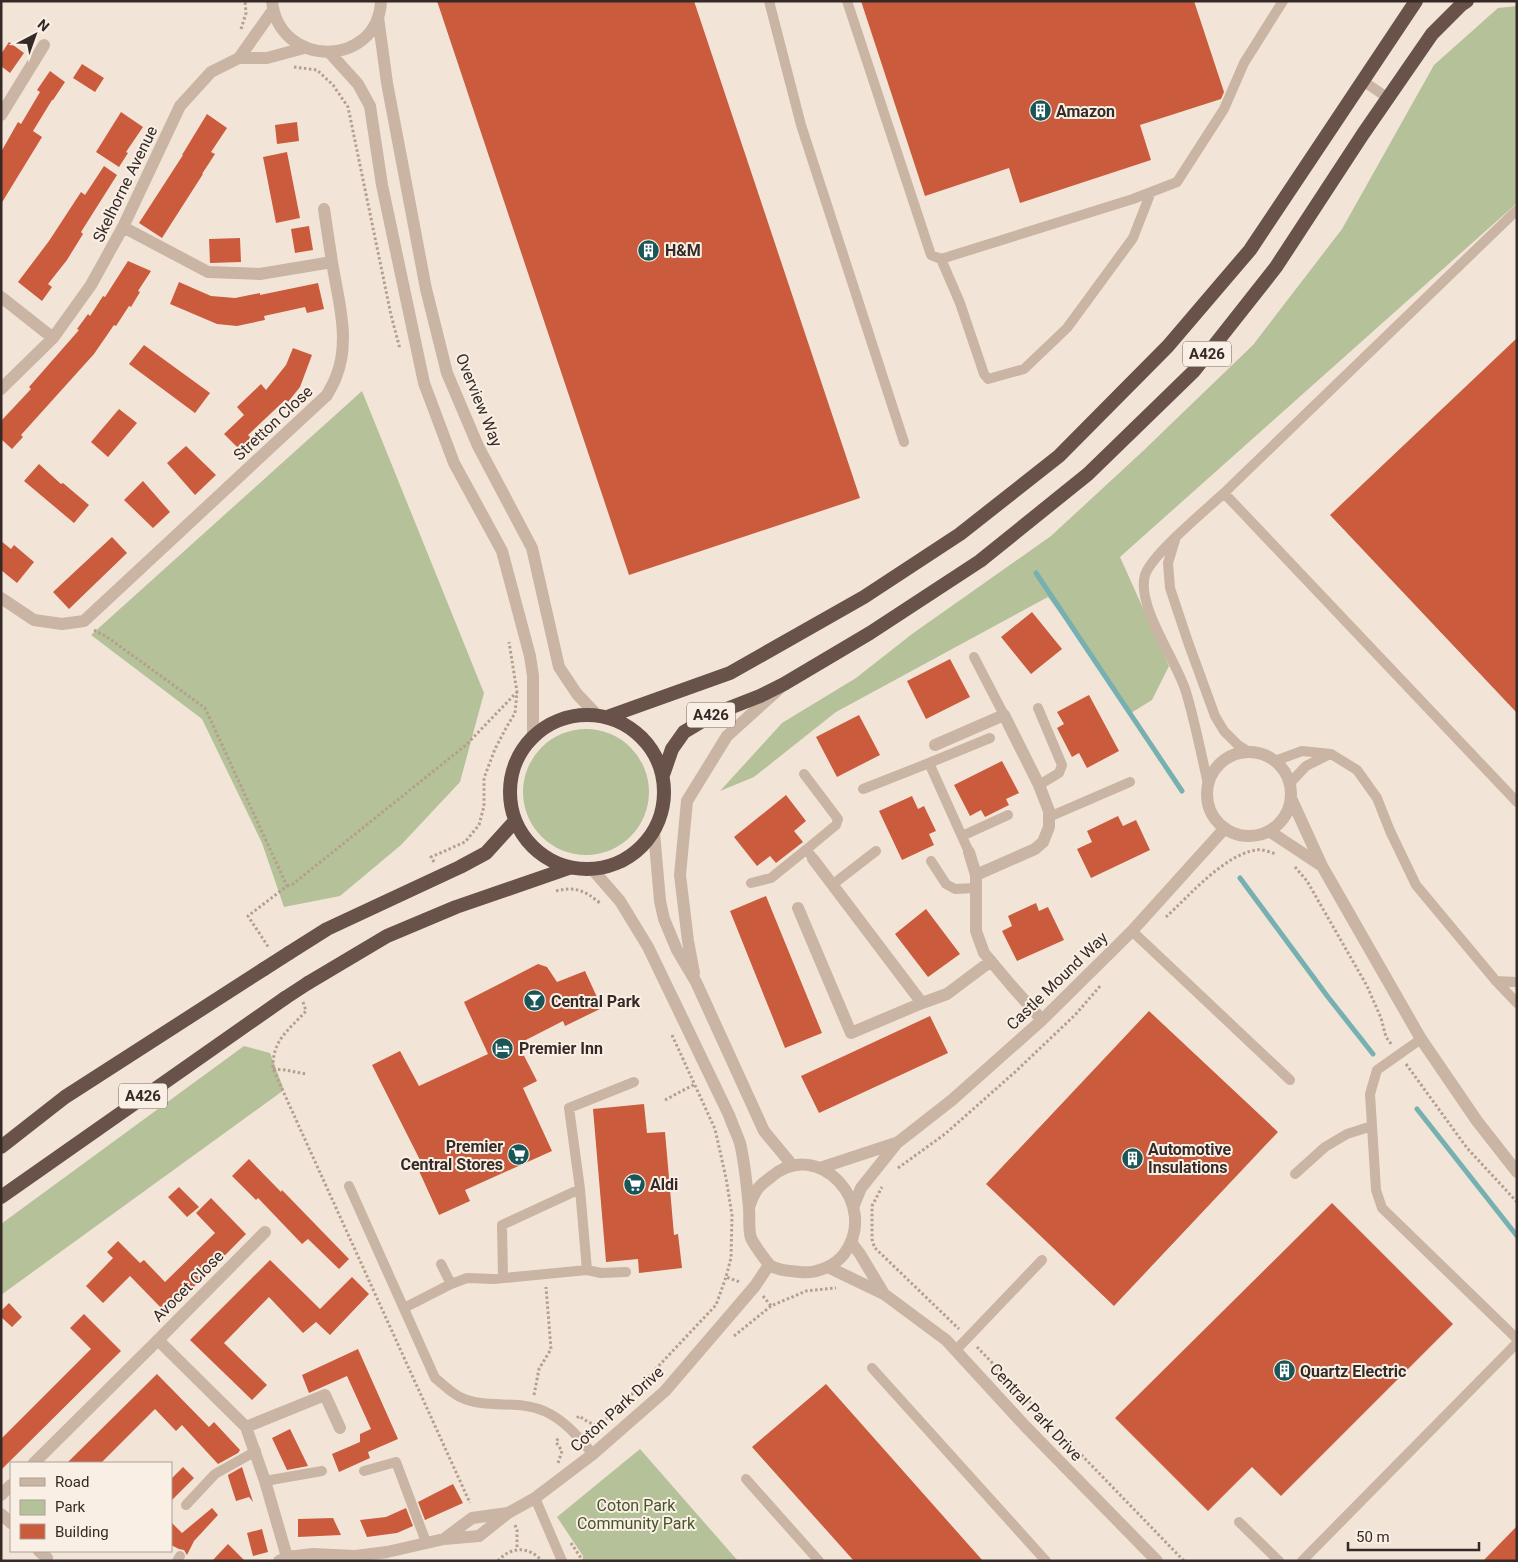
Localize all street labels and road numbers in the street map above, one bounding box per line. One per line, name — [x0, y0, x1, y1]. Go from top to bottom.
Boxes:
street label: Skelhorne Avenue — [89, 123, 161, 245]
road number: A426 — [1183, 342, 1231, 366]
street label: Overview Way — [452, 351, 506, 450]
street label: Stretton Close — [230, 382, 316, 464]
road number: A426 — [687, 702, 735, 728]
street label: Castle Mound Way — [1003, 928, 1112, 1034]
road number: A426 — [119, 1084, 167, 1108]
street label: Avocet Close — [148, 1246, 228, 1326]
street label: Central Park Drive — [986, 1359, 1086, 1465]
street label: Coton Park Drive — [567, 1362, 667, 1456]

